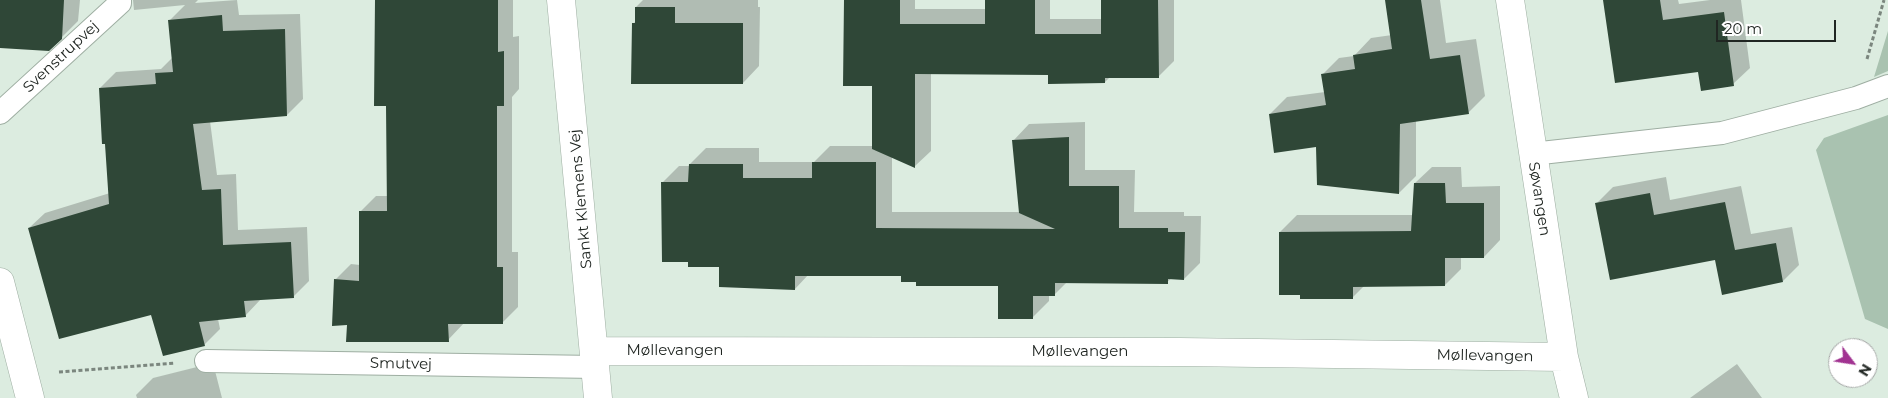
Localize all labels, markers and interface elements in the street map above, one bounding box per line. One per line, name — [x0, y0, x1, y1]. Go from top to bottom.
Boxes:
scale bar — [1718, 10, 1838, 42]
street label: Svenstrupvej — [20, 17, 102, 97]
text: 20 m — [1724, 19, 1762, 38]
street label: Sankt Klemens Vej — [566, 128, 596, 270]
street label: Søvangen — [1524, 161, 1554, 237]
north arrow — [1828, 338, 1878, 388]
street label: Møllevangen — [626, 342, 724, 360]
street label: Møllevangen — [1031, 343, 1129, 361]
street label: Møllevangen — [1436, 346, 1534, 366]
street label: Smutvej — [370, 354, 432, 374]
text: N — [1854, 361, 1876, 380]

